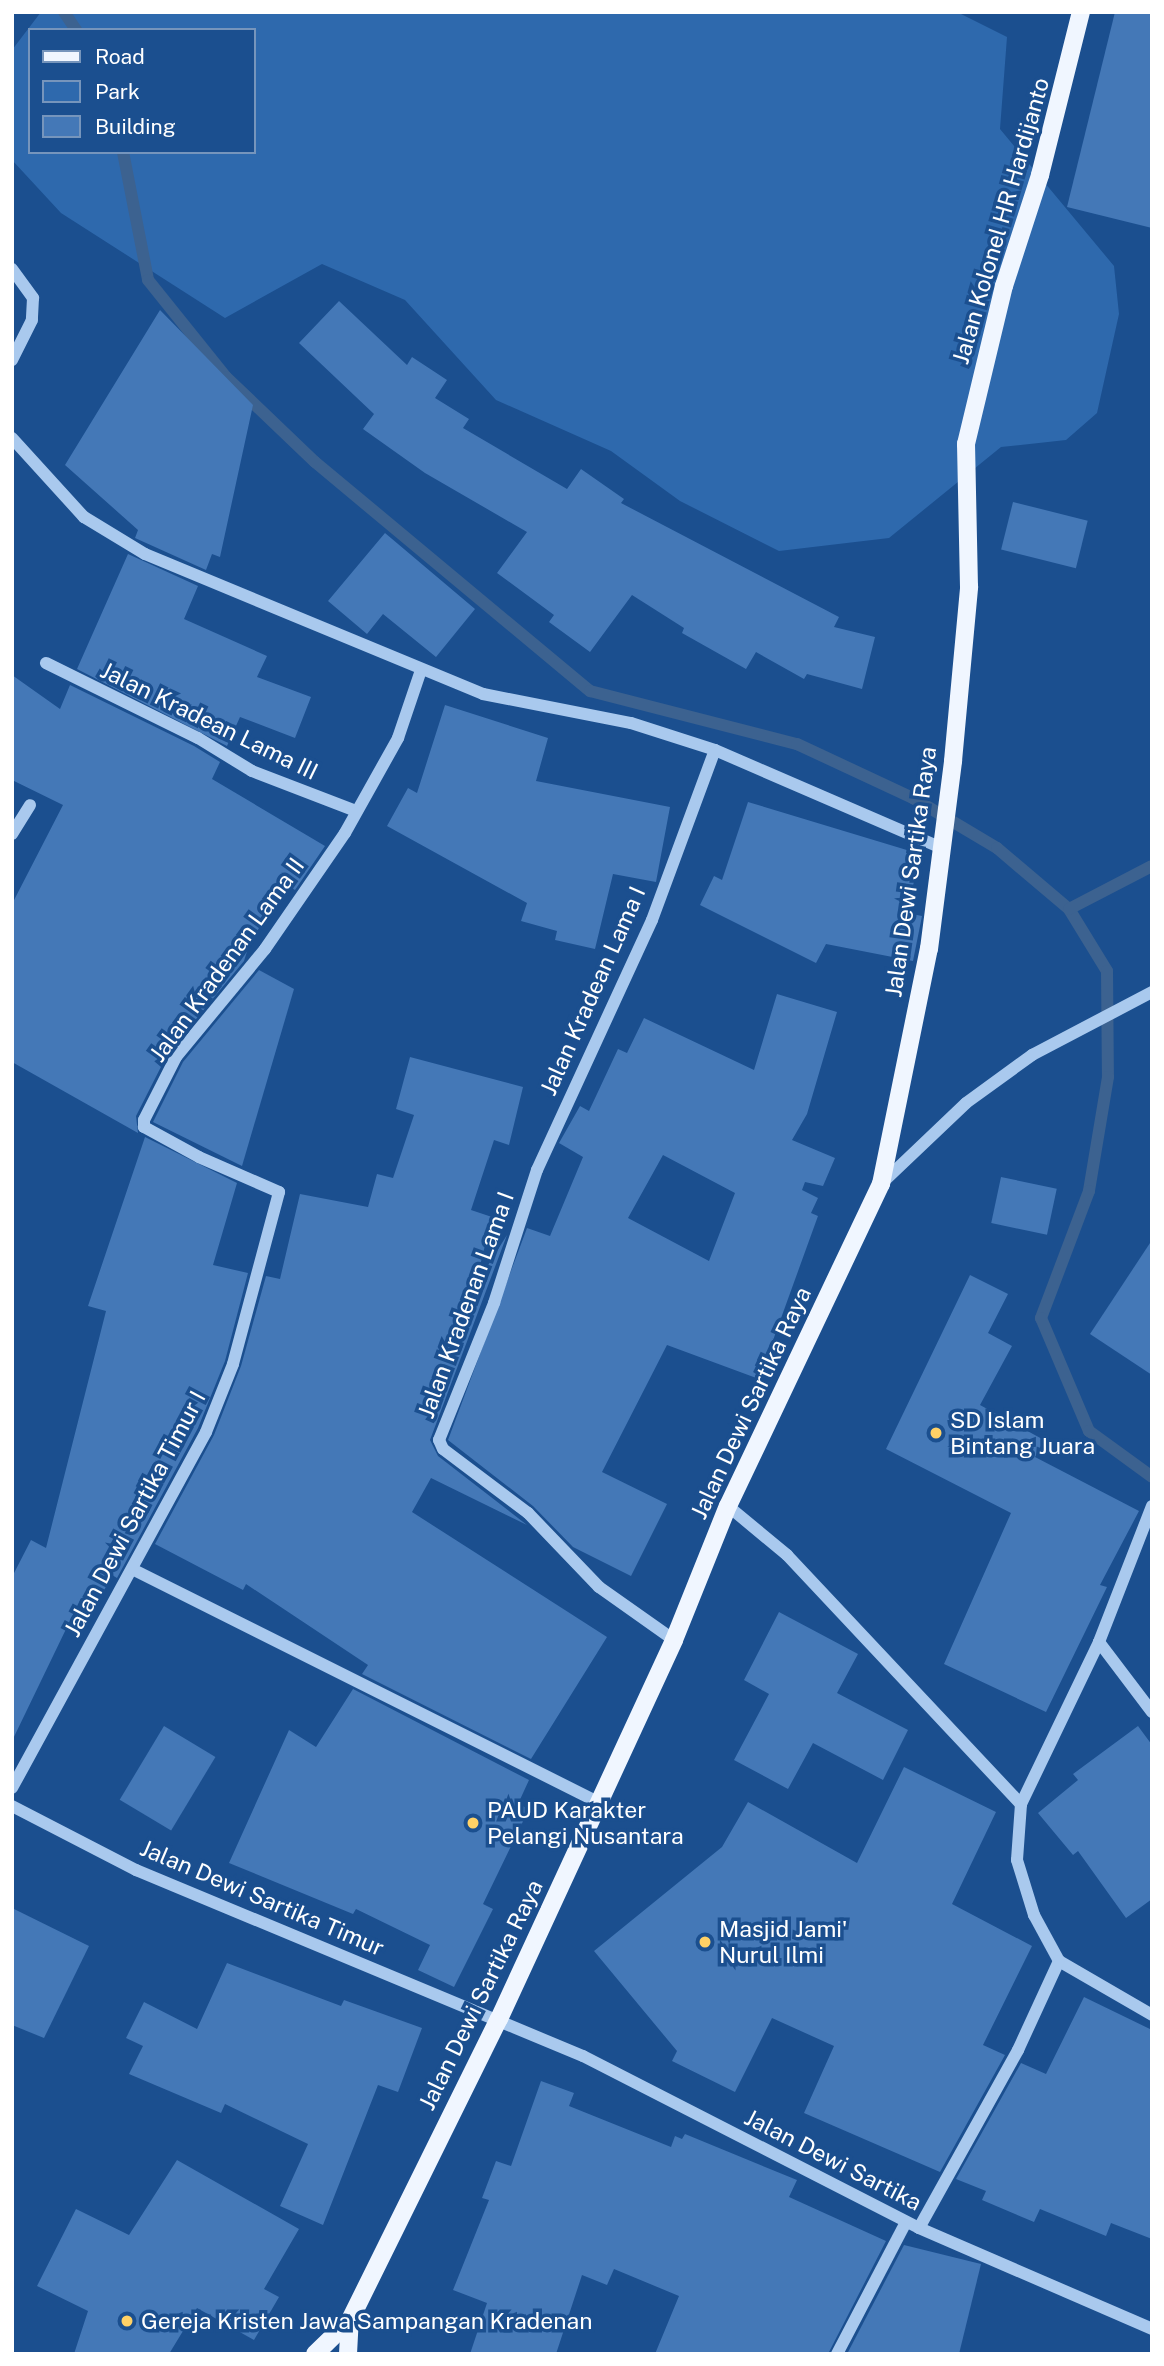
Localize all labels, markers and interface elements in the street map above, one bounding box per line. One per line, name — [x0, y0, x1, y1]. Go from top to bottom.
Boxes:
legend — [28, 28, 256, 154]
text: Road — [95, 44, 145, 69]
street label: Jalan Kolonel HR Hardijanto — [947, 74, 1055, 368]
text: Park — [95, 79, 140, 104]
text: Building — [95, 114, 176, 139]
street label: Jalan Kradean Lama III — [96, 656, 322, 786]
street label: Jalan Dewi Sartika Raya — [880, 745, 942, 999]
street label: Jalan Kradenan Lama II — [144, 853, 310, 1067]
street label: Jalan Kradean Lama I — [535, 882, 651, 1100]
street label: Jalan Kradenan Lama I — [412, 1188, 520, 1422]
street label: Jalan Dewi Sartika Raya — [685, 1283, 817, 1523]
street label: Jalan Dewi Sartika Timur I — [58, 1386, 212, 1642]
place label: SD Islam Bintang Juara — [950, 1406, 1095, 1460]
marker: SD Islam Bintang Juara — [928, 1425, 944, 1441]
place label: PAUD Karakter Pelangi Nusantara — [487, 1796, 684, 1850]
marker: PAUD Karakter Pelangi Nusantara — [465, 1815, 481, 1831]
street label: Jalan Dewi Sartika Timur — [136, 1834, 388, 1962]
street label: Jalan Dewi Sartika Raya — [413, 1875, 549, 2115]
place label: Masjid Jami' Nurul Ilmi — [719, 1915, 847, 1969]
marker: Masjid Jami' Nurul Ilmi — [697, 1934, 713, 1950]
street label: Jalan Dewi Sartika — [740, 2103, 926, 2217]
place label: Gereja Kristen Jawa Sampangan Kradenan — [141, 2307, 593, 2335]
marker: Gereja Kristen Jawa Sampangan Kradenan — [119, 2313, 135, 2329]

